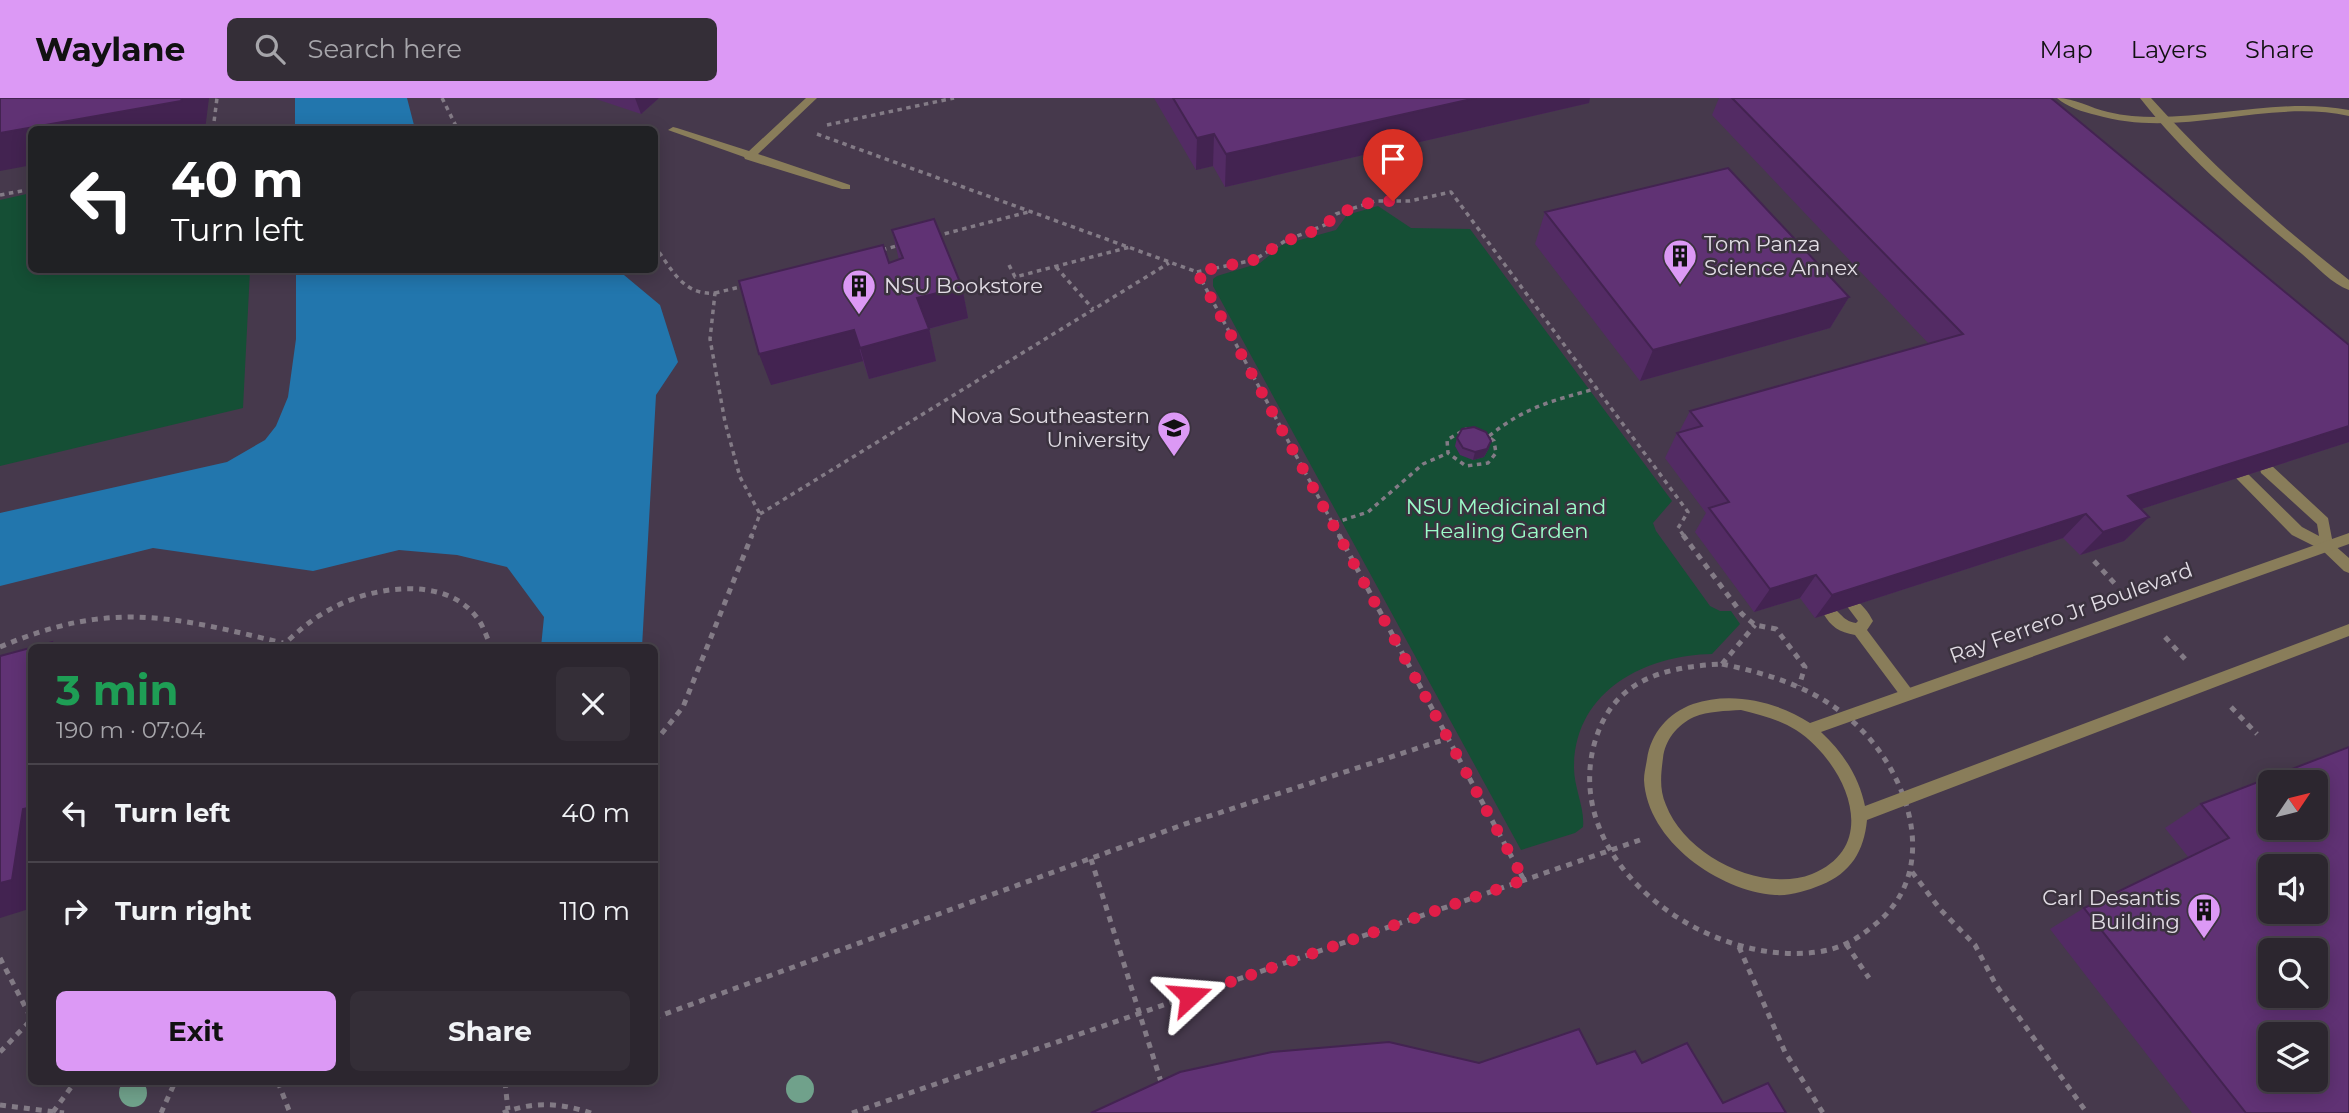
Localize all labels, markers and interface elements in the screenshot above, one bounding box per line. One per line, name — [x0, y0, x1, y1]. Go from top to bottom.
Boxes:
search box — [227, 18, 717, 81]
text: Waylane — [35, 29, 185, 69]
icon: search — [251, 30, 289, 68]
text: Search here — [307, 33, 462, 65]
text: Map — [2039, 35, 2093, 64]
text: Layers — [2131, 35, 2207, 64]
text: Share — [2245, 35, 2314, 64]
pin — [1363, 129, 1423, 201]
icon: arrive — [1374, 140, 1412, 178]
text: 40 m — [171, 150, 303, 209]
icon: left — [56, 154, 147, 245]
text: Turn left — [171, 210, 305, 249]
place label: Tom Panza Science Annex — [1704, 231, 1858, 280]
building icon: Tom Panza Science Annex — [1661, 237, 1699, 286]
building icon: NSU Bookstore — [840, 267, 878, 316]
place label: NSU Bookstore — [884, 273, 1043, 298]
place label: Nova Southeastern University — [950, 403, 1151, 452]
school or university icon: Nova Southeastern University — [1155, 409, 1193, 458]
park label: NSU Medicinal and Healing Garden — [1406, 494, 1606, 543]
street label: Ray Ferrero Jr Boulevard — [1946, 557, 2196, 668]
text: 3 min — [56, 664, 178, 716]
button: close — [556, 667, 630, 741]
text: 190 m · 07:04 — [56, 716, 205, 744]
north arrow — [2258, 770, 2328, 840]
map controls — [2258, 770, 2328, 1092]
icon: left — [56, 794, 94, 832]
text: Turn left — [115, 797, 231, 829]
text: 40 m — [561, 797, 630, 829]
button: sound — [2258, 854, 2328, 924]
place label: Carl Desantis Building — [2042, 885, 2180, 934]
building icon: Carl Desantis Building — [2185, 891, 2223, 940]
icon: right — [56, 892, 94, 930]
text: Turn right — [115, 895, 251, 927]
text: 110 m — [560, 895, 630, 927]
button: search — [2258, 938, 2328, 1008]
position arrow — [1153, 959, 1227, 1033]
button: Exit — [56, 991, 336, 1071]
button: Share — [350, 991, 630, 1071]
button: layers — [2258, 1022, 2328, 1092]

